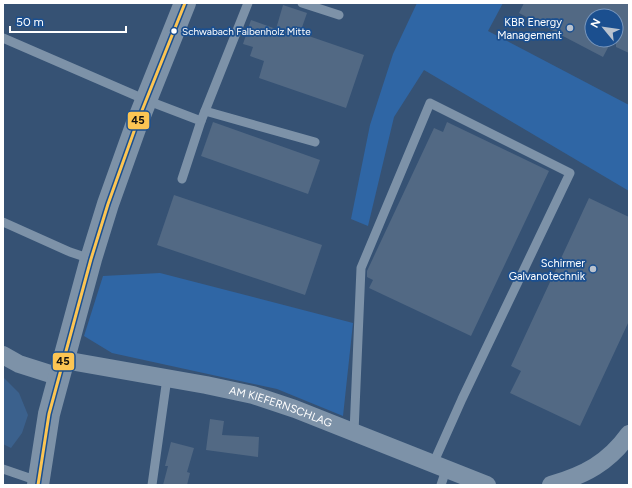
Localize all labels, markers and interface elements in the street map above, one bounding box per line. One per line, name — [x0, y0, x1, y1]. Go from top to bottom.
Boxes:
scale bar — [10, 8, 126, 34]
north arrow — [584, 8, 624, 48]
text: 50 m — [16, 15, 44, 29]
place label: KBR Energy Management — [497, 16, 562, 42]
text: N — [588, 17, 603, 30]
marker: KBR Energy Management — [565, 23, 575, 33]
place label: Schwabach Falbenholz Mitte — [182, 25, 311, 38]
marker: Schwabach Falbenholz Mitte — [169, 26, 179, 36]
line badge: 45 — [127, 111, 150, 130]
text: 45 — [131, 114, 145, 127]
place label: Schirmer Galvanotechnik — [509, 257, 586, 283]
marker: Schirmer Galvanotechnik — [588, 264, 598, 274]
line badge: 45 — [52, 352, 75, 371]
text: 45 — [56, 355, 70, 368]
street label: AM KIEFERNSCHLAG — [228, 384, 334, 430]

